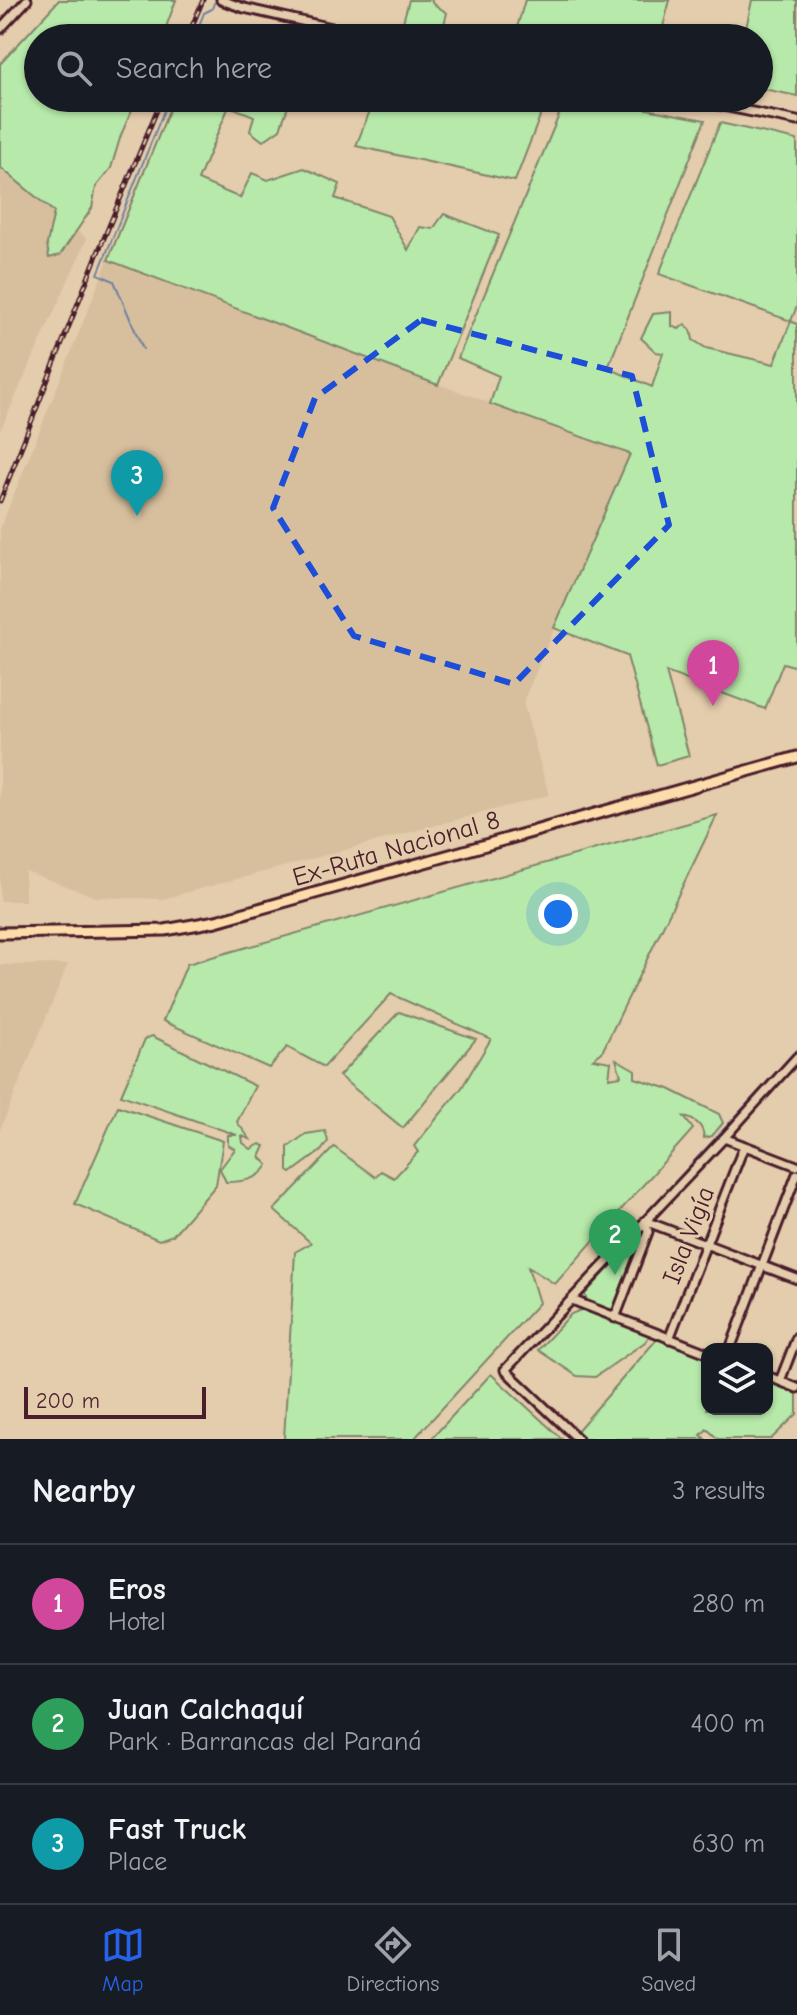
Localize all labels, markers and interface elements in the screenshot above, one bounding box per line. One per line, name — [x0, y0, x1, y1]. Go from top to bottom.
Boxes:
search box — [24, 24, 773, 112]
icon: search — [52, 46, 96, 90]
text: Search here — [116, 51, 272, 86]
pin: 3 — [111, 450, 163, 516]
pin: 1 — [687, 640, 739, 706]
street label: Ex-Ruta Nacional 8 — [289, 805, 503, 893]
your location — [538, 894, 578, 934]
street label: Isla Vigía — [657, 1182, 721, 1288]
pin: 2 — [589, 1209, 641, 1275]
map controls — [701, 1343, 773, 1415]
button: layers — [701, 1343, 773, 1415]
scale bar — [24, 1383, 206, 1419]
text: 200 m — [36, 1388, 100, 1414]
text: Nearby — [32, 1471, 135, 1511]
text: 3 results — [672, 1476, 765, 1506]
text: Eros — [108, 1572, 166, 1607]
text: 1 — [53, 1589, 63, 1619]
text: 280 m — [692, 1589, 765, 1619]
text: Hotel — [108, 1607, 166, 1637]
text: Juan Calchaquí — [108, 1692, 304, 1727]
text: 2 — [52, 1709, 64, 1739]
text: 400 m — [691, 1709, 765, 1739]
text: Park · Barrancas del Paraná — [108, 1727, 422, 1757]
text: Fast Truck — [108, 1812, 246, 1847]
text: 3 — [52, 1829, 64, 1859]
text: 630 m — [692, 1829, 765, 1859]
text: Place — [108, 1847, 167, 1877]
tab: Map — [101, 1923, 145, 1997]
tab: Directions — [347, 1923, 440, 1997]
tab: Saved — [641, 1923, 696, 1997]

